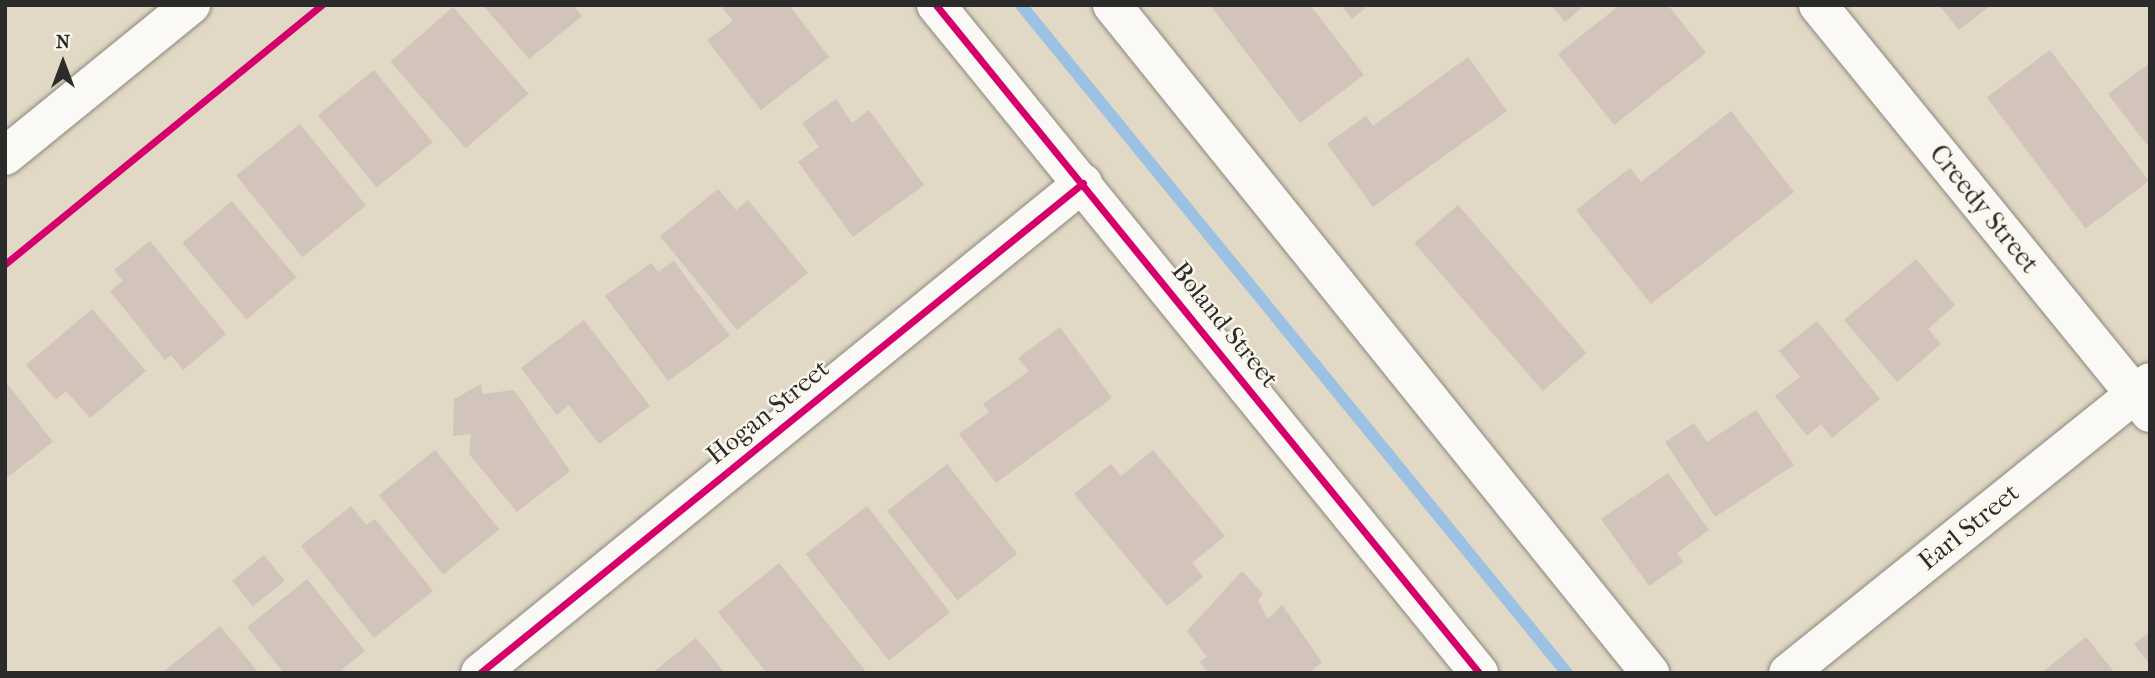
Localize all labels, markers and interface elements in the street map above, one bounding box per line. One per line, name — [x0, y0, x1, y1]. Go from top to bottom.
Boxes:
north arrow — [28, 28, 98, 98]
text: N — [56, 31, 70, 53]
street label: Creedy Street — [1923, 139, 2045, 279]
street label: Boland Street — [1165, 256, 1285, 394]
street label: Hogan Street — [700, 353, 836, 471]
street label: Earl Street — [1912, 477, 2026, 577]

